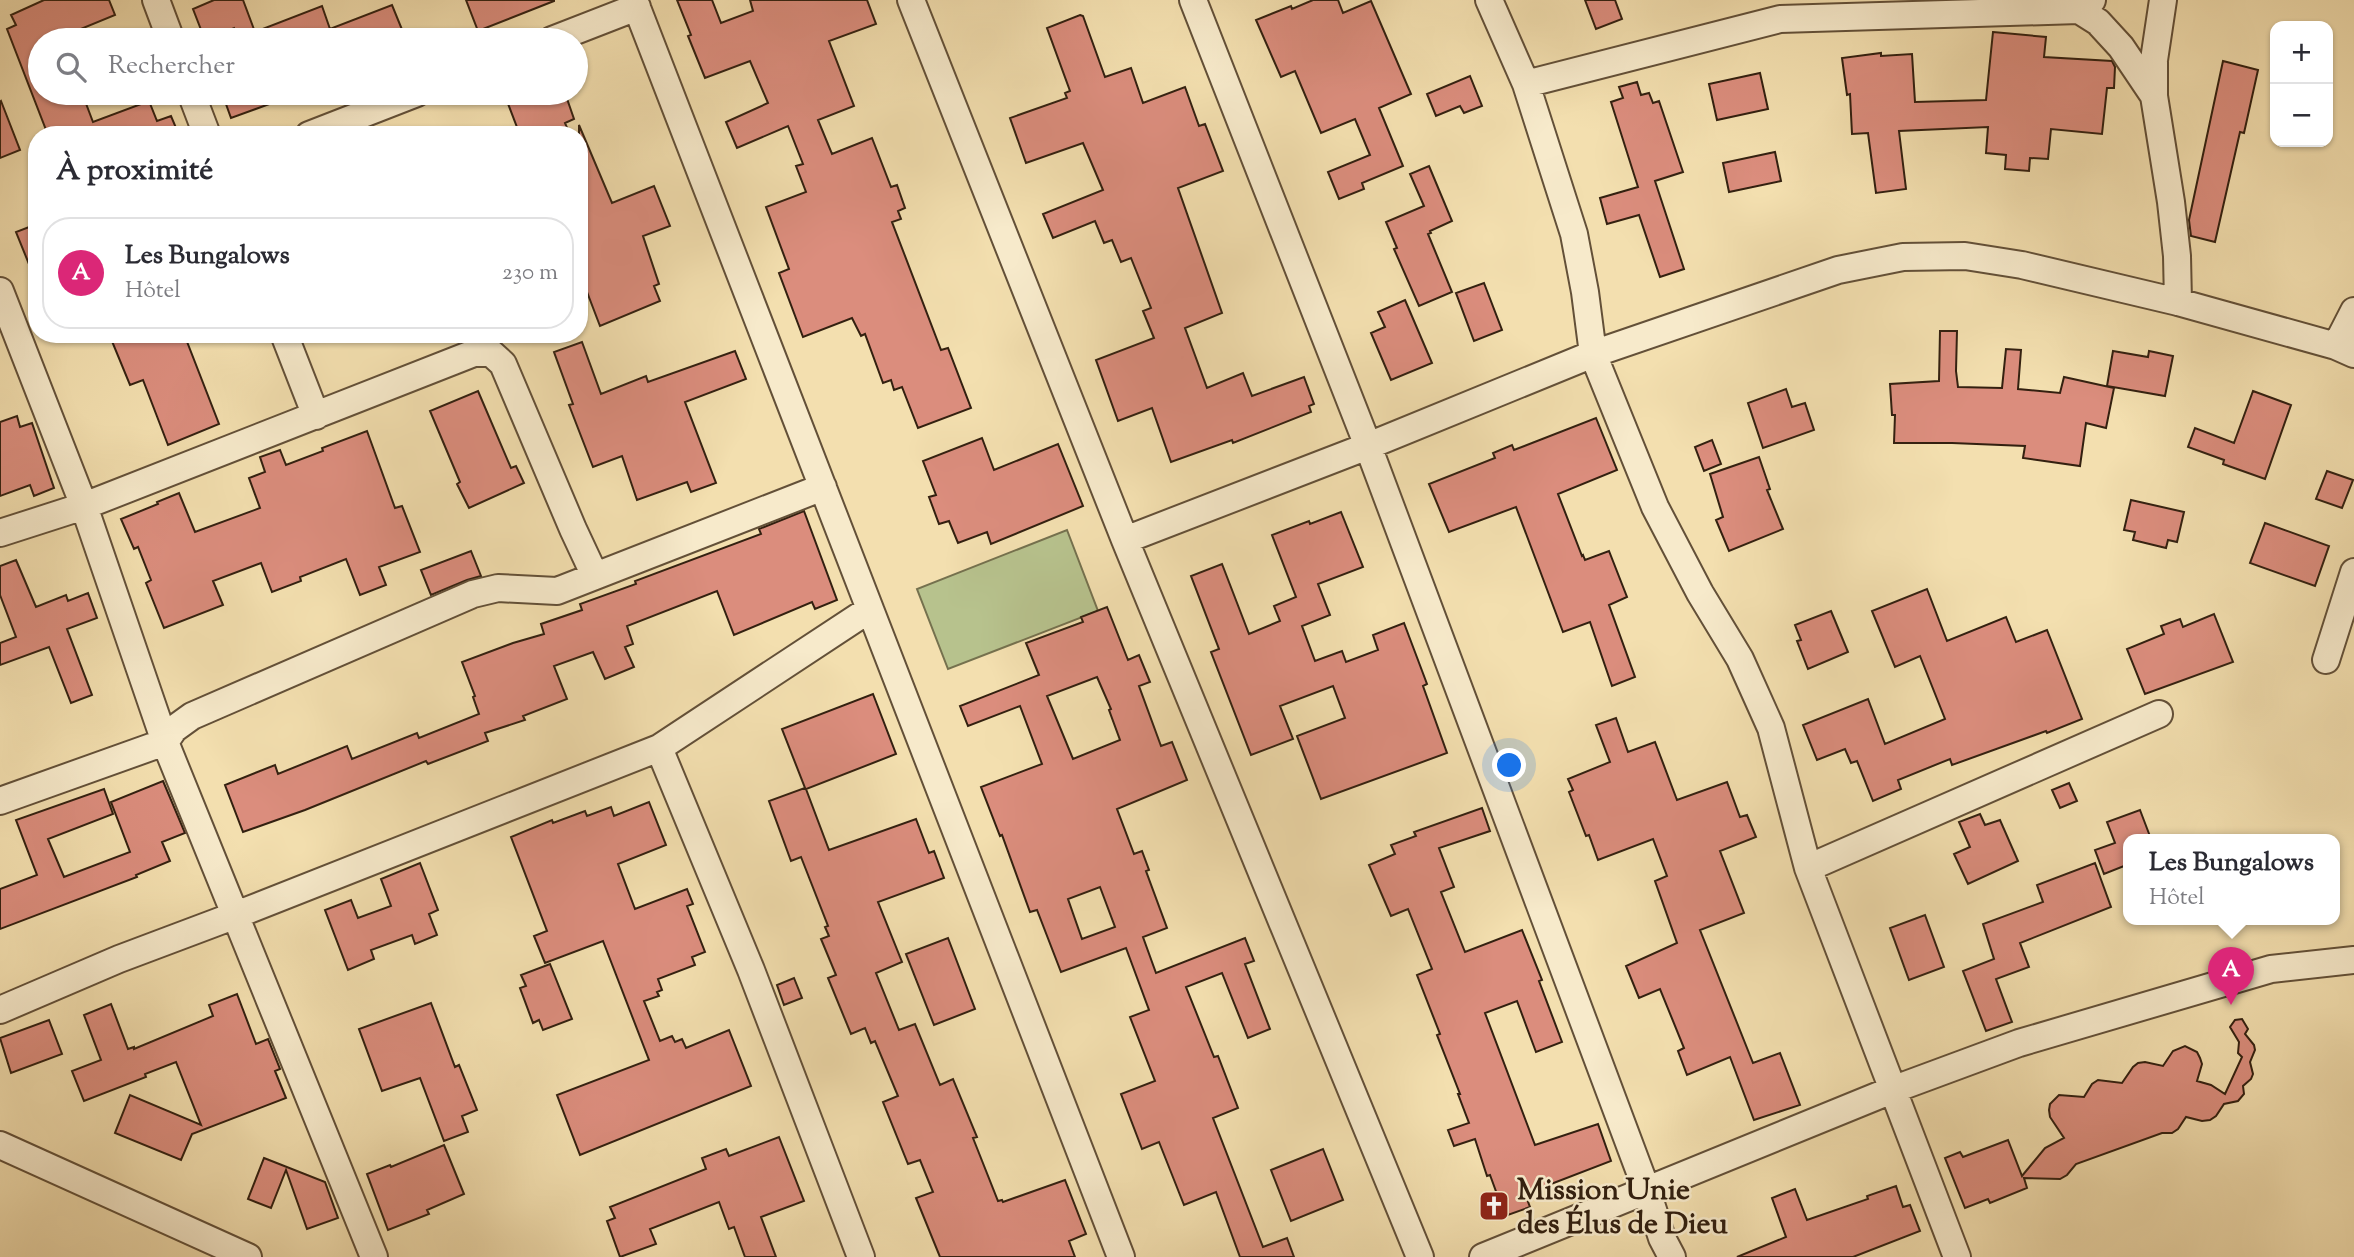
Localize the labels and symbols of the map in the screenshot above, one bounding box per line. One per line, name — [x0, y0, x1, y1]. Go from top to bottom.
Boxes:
your location — [1492, 748, 1526, 782]
pin: A — [2208, 947, 2254, 1005]
place label: Mission Unie des Élus de Dieu — [1517, 1170, 1729, 1247]
church icon: Mission Unie des Élus de Dieu — [1477, 1189, 1511, 1223]

